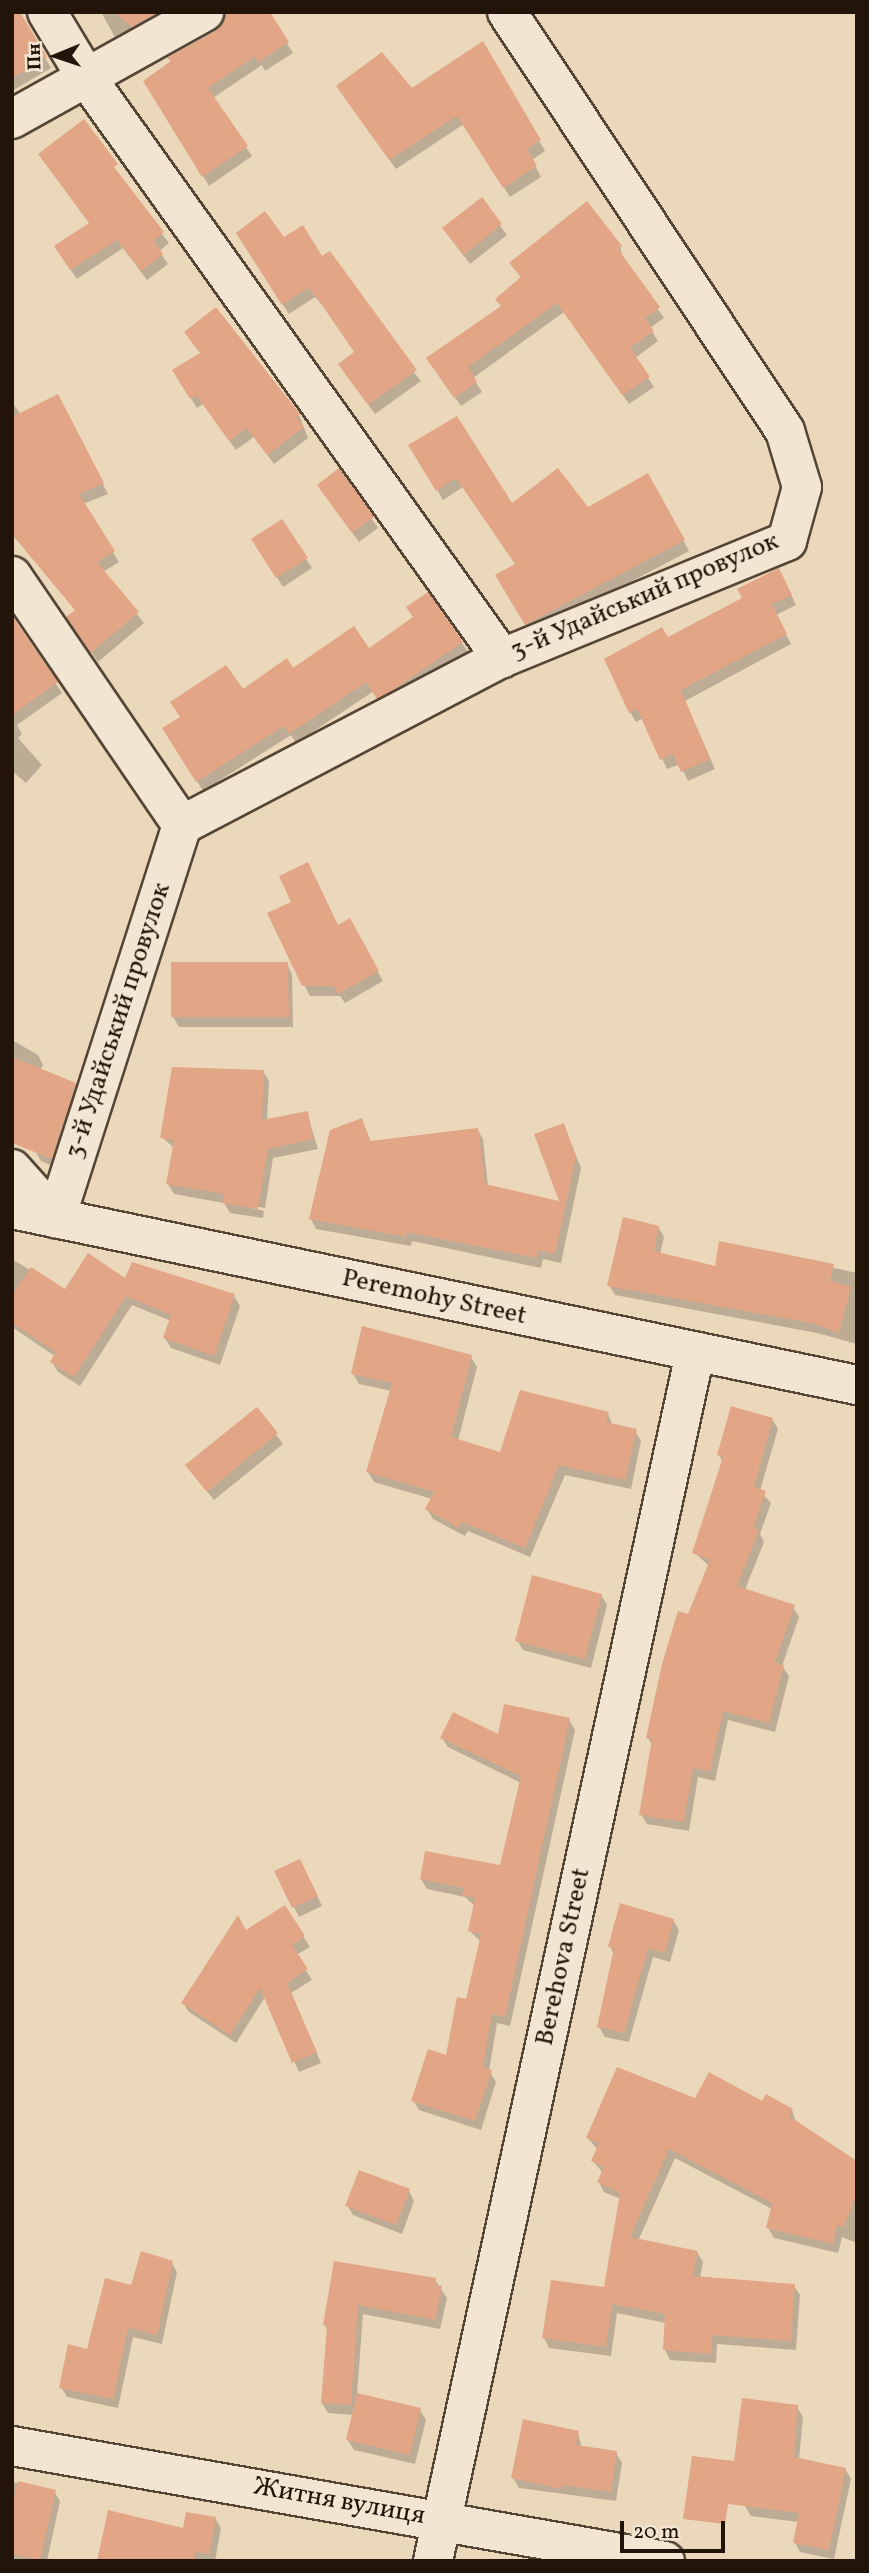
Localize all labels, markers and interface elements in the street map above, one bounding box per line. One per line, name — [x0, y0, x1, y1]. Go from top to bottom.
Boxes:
north arrow — [21, 21, 91, 91]
text: Пн — [22, 43, 48, 71]
street label: 3-й Удайський провулок — [506, 526, 784, 668]
street label: 3-й Удайський провулок — [60, 879, 178, 1163]
street label: Peremohy Street — [339, 1263, 529, 1333]
street label: Berehova Street — [530, 1865, 598, 2049]
street label: Житня вулиця — [251, 2472, 427, 2532]
scale bar — [624, 2506, 729, 2550]
text: 20 m — [633, 2518, 679, 2547]

